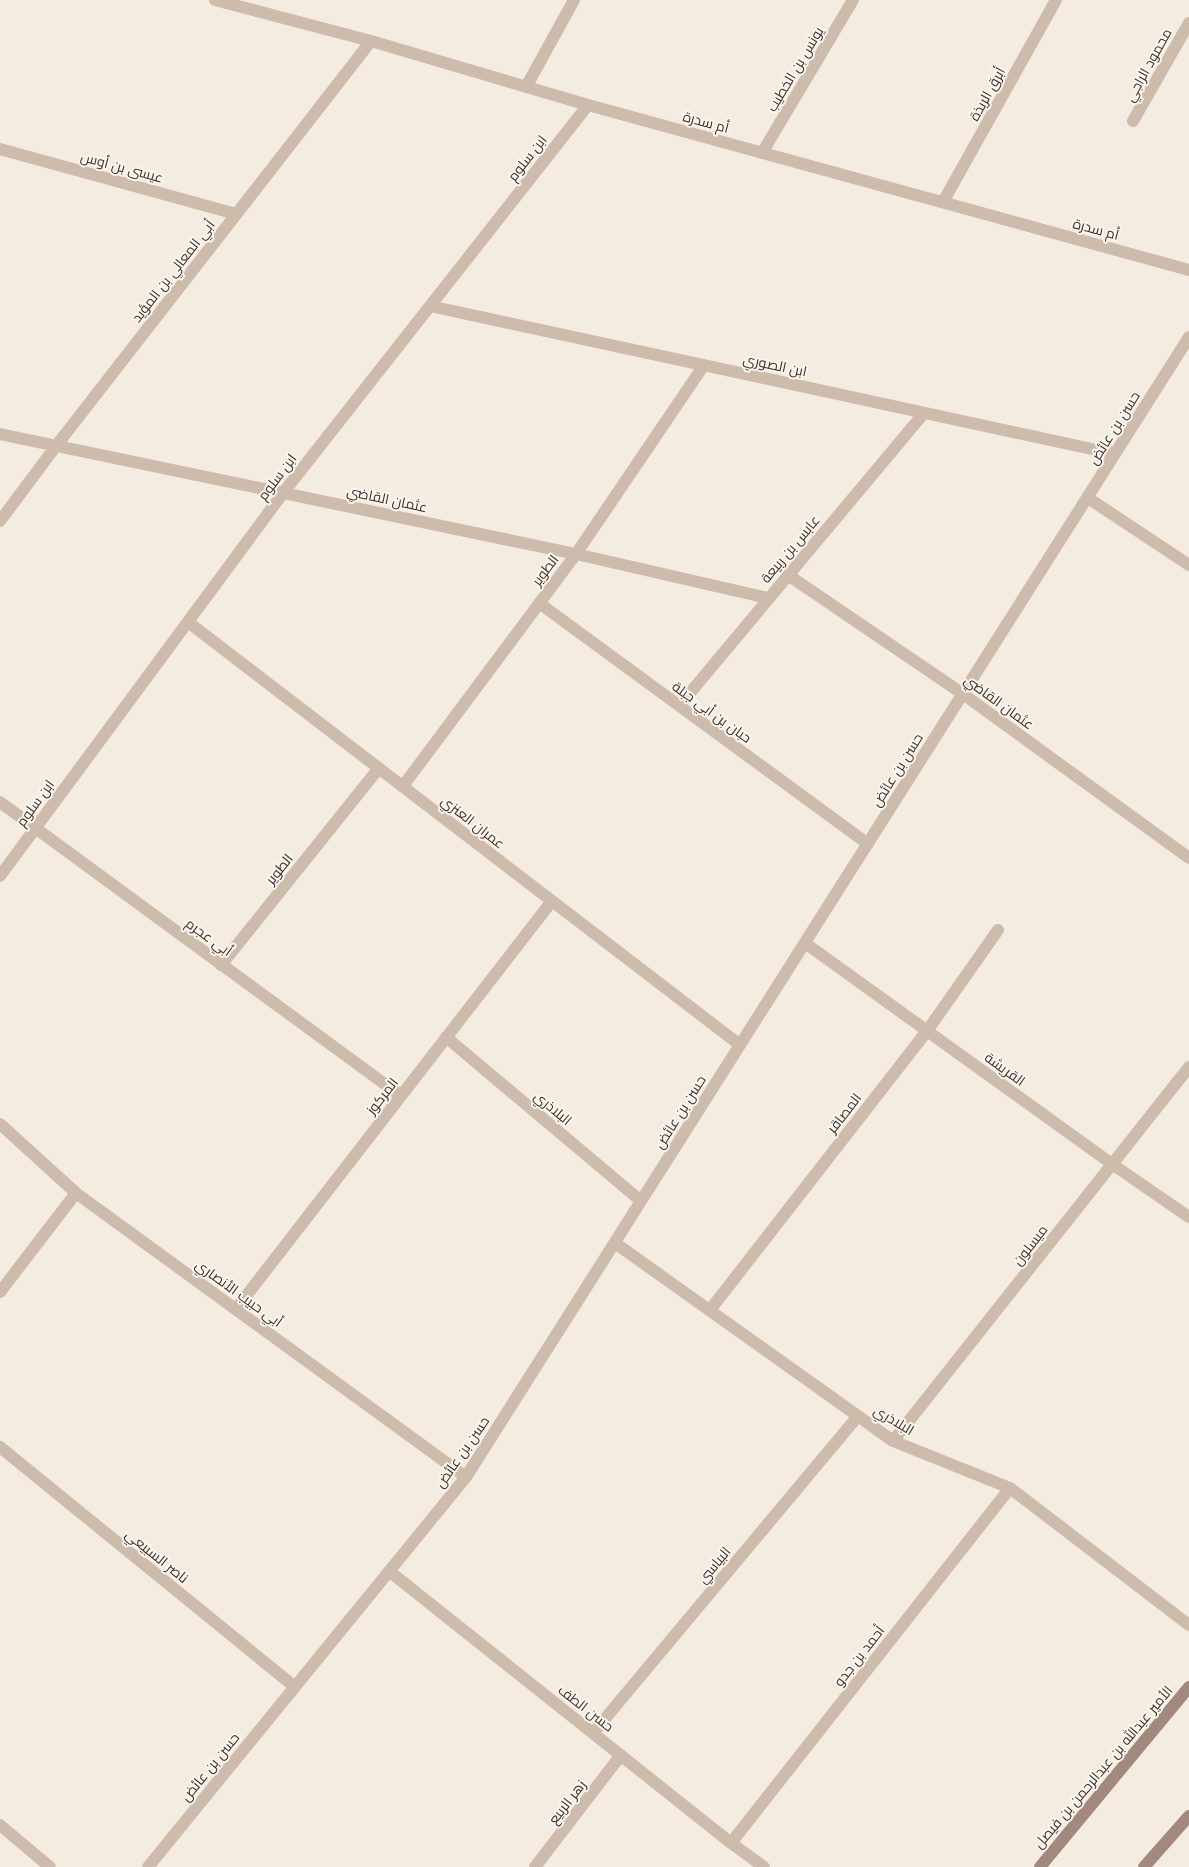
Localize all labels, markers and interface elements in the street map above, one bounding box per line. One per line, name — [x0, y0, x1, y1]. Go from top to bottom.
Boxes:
street label: يونس بن الخطيب — [763, 23, 828, 115]
street label: محمود الراجي — [1120, 25, 1178, 106]
street label: أبرق الربذة — [965, 64, 1009, 124]
street label: أم سدرة — [681, 107, 731, 138]
street label: ابن سلوم — [503, 131, 551, 185]
street label: عيسى بن أوس — [79, 147, 165, 187]
street label: أم سدرة — [1071, 214, 1121, 245]
street label: أبي المعالي بن المؤيد — [127, 216, 221, 328]
street label: ابن الصوري — [741, 349, 809, 383]
street label: حسن بن عائض — [1084, 388, 1144, 468]
street label: ابن سلوم — [254, 450, 301, 504]
street label: عثمان القاضي — [345, 482, 429, 518]
street label: عابس بن ربيعة — [756, 511, 824, 587]
street label: الطوير — [527, 551, 562, 590]
street label: عثمان القاضي — [959, 671, 1037, 735]
street label: حبان بن أبي جبلة — [667, 677, 755, 749]
street label: حسن بن عائض — [867, 730, 927, 810]
street label: ابن سلوم — [12, 776, 59, 831]
street label: عمران العنزي — [436, 791, 509, 855]
street label: الطوير — [261, 850, 297, 889]
street label: أبي عجرم — [180, 914, 236, 962]
street label: القريشة — [981, 1048, 1029, 1090]
street label: حسن بن عائض — [650, 1072, 710, 1152]
street label: المركوز — [361, 1074, 402, 1119]
street label: البلاذري — [528, 1087, 576, 1131]
street label: المصاقر — [822, 1089, 865, 1137]
street label: ميسلون — [1008, 1221, 1052, 1269]
street label: أبي حبيب الأنصاري — [190, 1255, 286, 1333]
street label: البلاذري — [869, 1401, 918, 1442]
street label: حسن بن عائض — [431, 1413, 493, 1491]
street label: ناصر السبيعي — [120, 1525, 192, 1589]
street label: البياسي — [693, 1543, 736, 1588]
street label: أحمد بن جدو — [830, 1622, 888, 1690]
street label: حسن الطف — [554, 1681, 618, 1735]
street label: الأمير عبدالله بن عبدالرحمن بن فيصل — [1030, 1682, 1176, 1852]
street label: حسن بن عائض — [177, 1729, 243, 1805]
street label: زهر الربيع — [544, 1776, 590, 1828]

